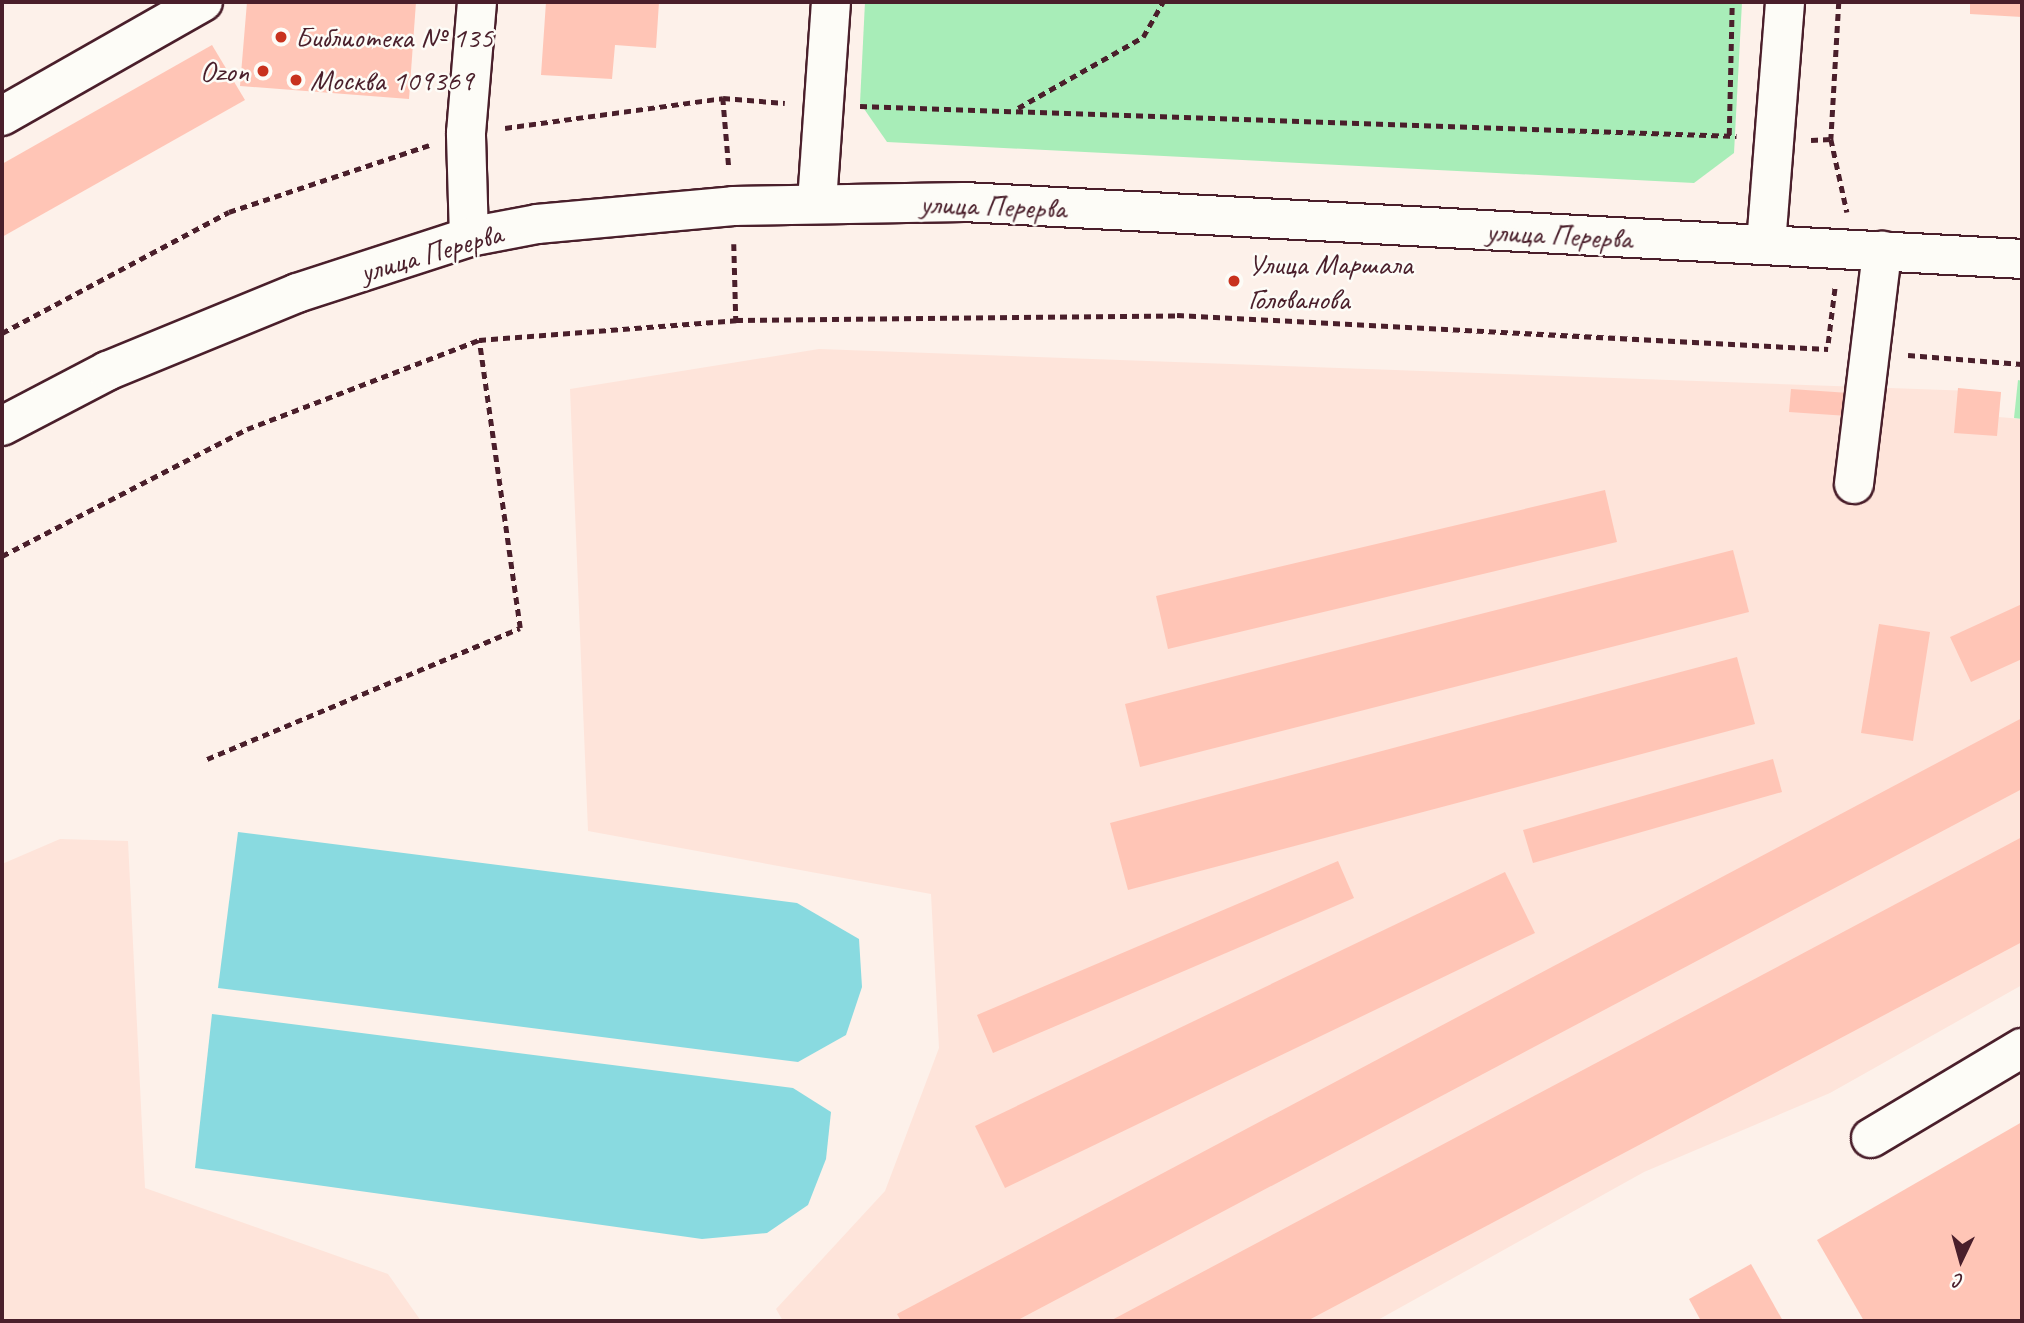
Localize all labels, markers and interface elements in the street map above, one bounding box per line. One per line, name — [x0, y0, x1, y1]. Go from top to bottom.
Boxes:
place label: Библиотека № 135 — [295, 19, 493, 55]
marker: Библиотека № 135 — [273, 29, 289, 45]
place label: Ozon — [200, 53, 249, 89]
place label: Москва 109369 — [310, 62, 473, 98]
marker: Ozon — [255, 63, 271, 79]
marker: Москва 109369 — [288, 72, 304, 88]
street label: улица Перерва — [919, 185, 1067, 227]
street label: улица Перерва — [1485, 213, 1633, 257]
street label: улица Перерва — [356, 215, 506, 291]
place label: Улица Маршала Голованова — [1248, 246, 1411, 316]
marker: Улица Маршала Голованова — [1226, 273, 1242, 289]
north arrow — [1926, 1225, 1996, 1295]
text: С — [1953, 1269, 1965, 1293]

